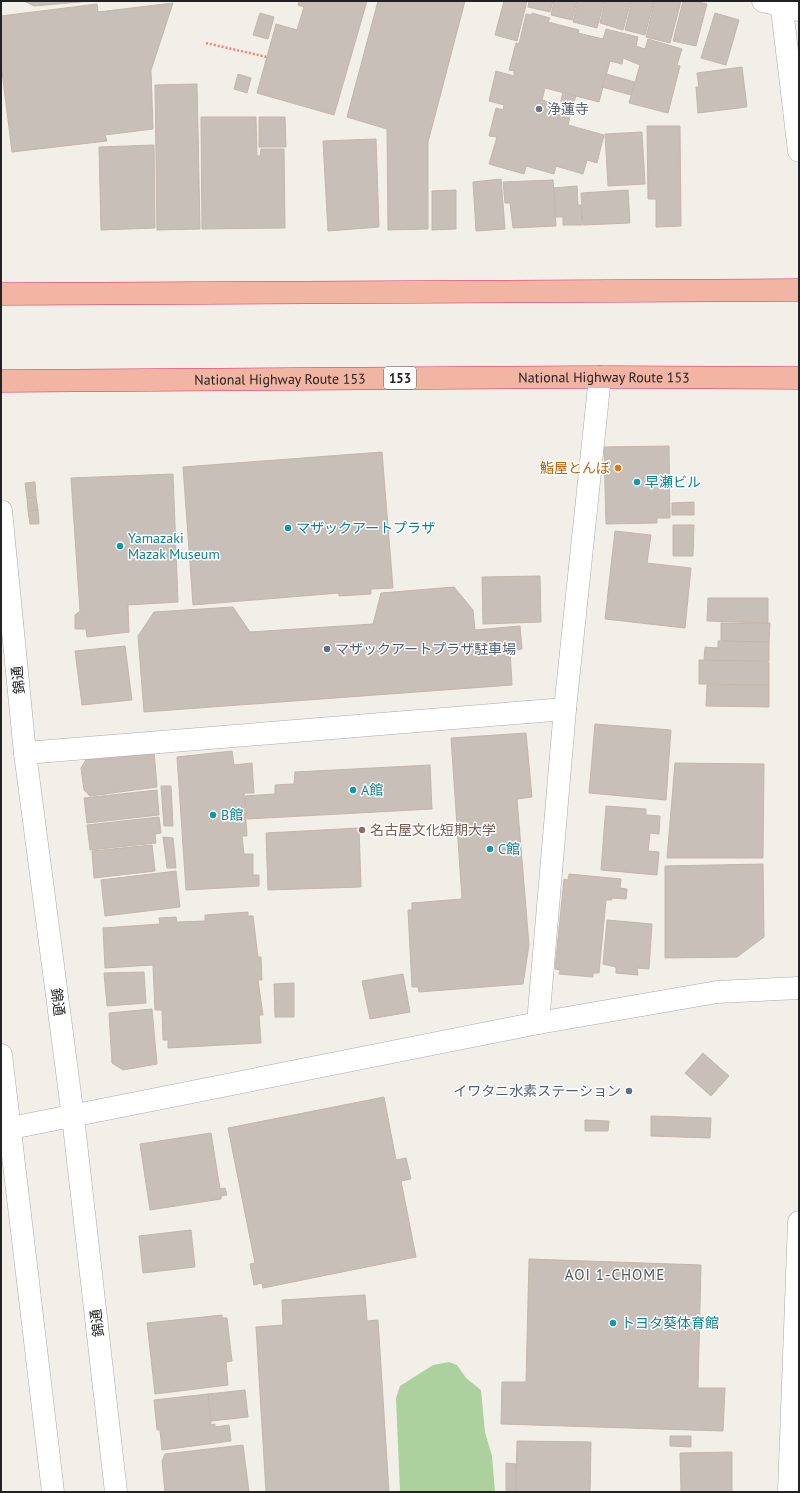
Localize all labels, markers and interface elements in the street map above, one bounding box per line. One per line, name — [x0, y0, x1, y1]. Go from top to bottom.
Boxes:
place label: 浄蓮寺 — [547, 100, 589, 118]
marker: 浄蓮寺 — [534, 104, 544, 114]
road number: 153 — [384, 367, 416, 389]
street label: National Highway Route 153 — [518, 368, 690, 387]
street label: National Highway Route 153 — [194, 370, 366, 389]
place label: 鮨屋とんぼ — [540, 459, 610, 477]
marker: 鮨屋とんぼ — [613, 463, 623, 473]
place label: 早瀬ビル — [645, 473, 701, 491]
marker: 早瀬ビル — [632, 477, 642, 487]
place label: マザックアートプラザ — [296, 519, 435, 537]
marker: マザックアートプラザ — [283, 523, 293, 533]
place label: Yamazaki Mazak Museum — [128, 529, 220, 563]
marker: Yamazaki Mazak Museum — [115, 541, 125, 551]
place label: マザックアートプラザ駐車場 — [335, 640, 516, 658]
marker: マザックアートプラザ駐車場 — [322, 644, 332, 654]
street label: 錦通 — [8, 665, 28, 695]
place label: A館 — [361, 781, 383, 799]
marker: A館 — [348, 785, 358, 795]
place label: B館 — [221, 806, 243, 824]
marker: B館 — [208, 810, 218, 820]
place label: 名古屋文化短期大学 — [370, 821, 496, 839]
marker: 名古屋文化短期大学 — [357, 825, 367, 835]
place label: C館 — [498, 840, 520, 858]
marker: C館 — [485, 844, 495, 854]
street label: 錦通 — [47, 987, 69, 1017]
place label: イワタニ水素ステーション — [453, 1082, 621, 1100]
marker: イワタニ水素ステーション — [624, 1086, 634, 1096]
district label: AOI 1-CHOME — [565, 1265, 665, 1284]
street label: 錦通 — [86, 1308, 108, 1338]
place label: トヨタ葵体育館 — [621, 1314, 719, 1332]
marker: トヨタ葵体育館 — [608, 1318, 618, 1328]

